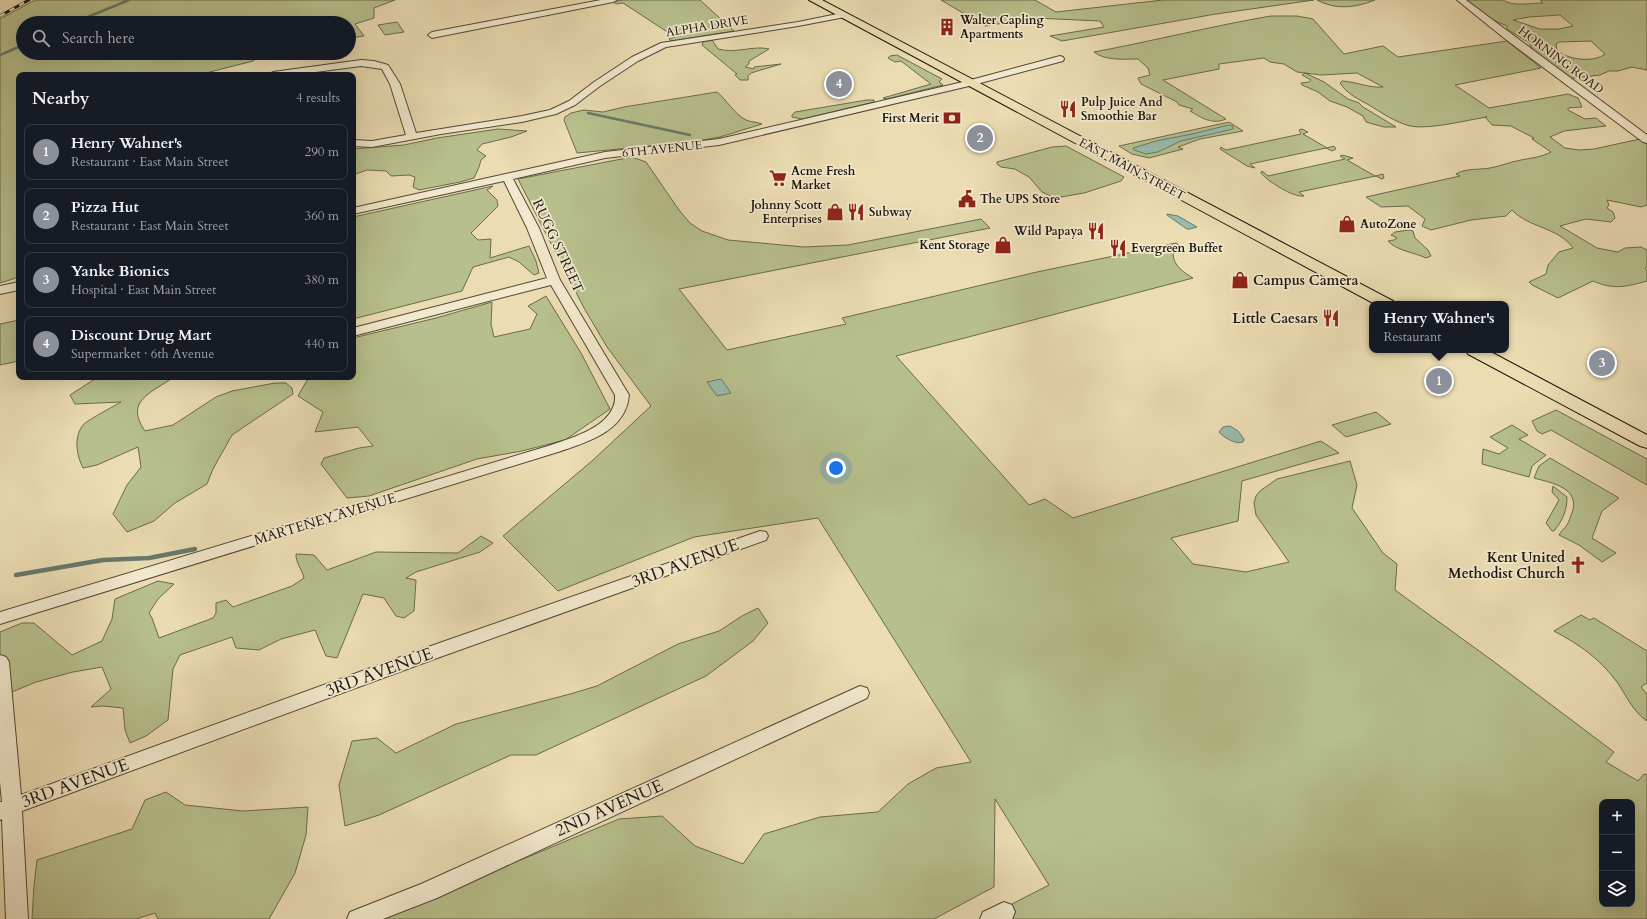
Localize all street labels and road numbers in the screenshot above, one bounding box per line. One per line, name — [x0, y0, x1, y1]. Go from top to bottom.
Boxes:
street label: ALPHA DRIVE — [665, 12, 749, 40]
street label: HORNING ROAD — [1515, 23, 1607, 98]
street label: EAST MAIN STREET — [1076, 134, 1188, 204]
street label: 6TH AVENUE — [621, 137, 703, 161]
street label: RUGG STREET — [528, 196, 588, 296]
street label: MARTENEY AVENUE — [252, 488, 399, 550]
street label: 3RD AVENUE — [628, 533, 742, 593]
street label: 3RD AVENUE — [322, 642, 436, 702]
street label: 3RD AVENUE — [18, 753, 132, 813]
street label: 2ND AVENUE — [552, 774, 666, 842]

